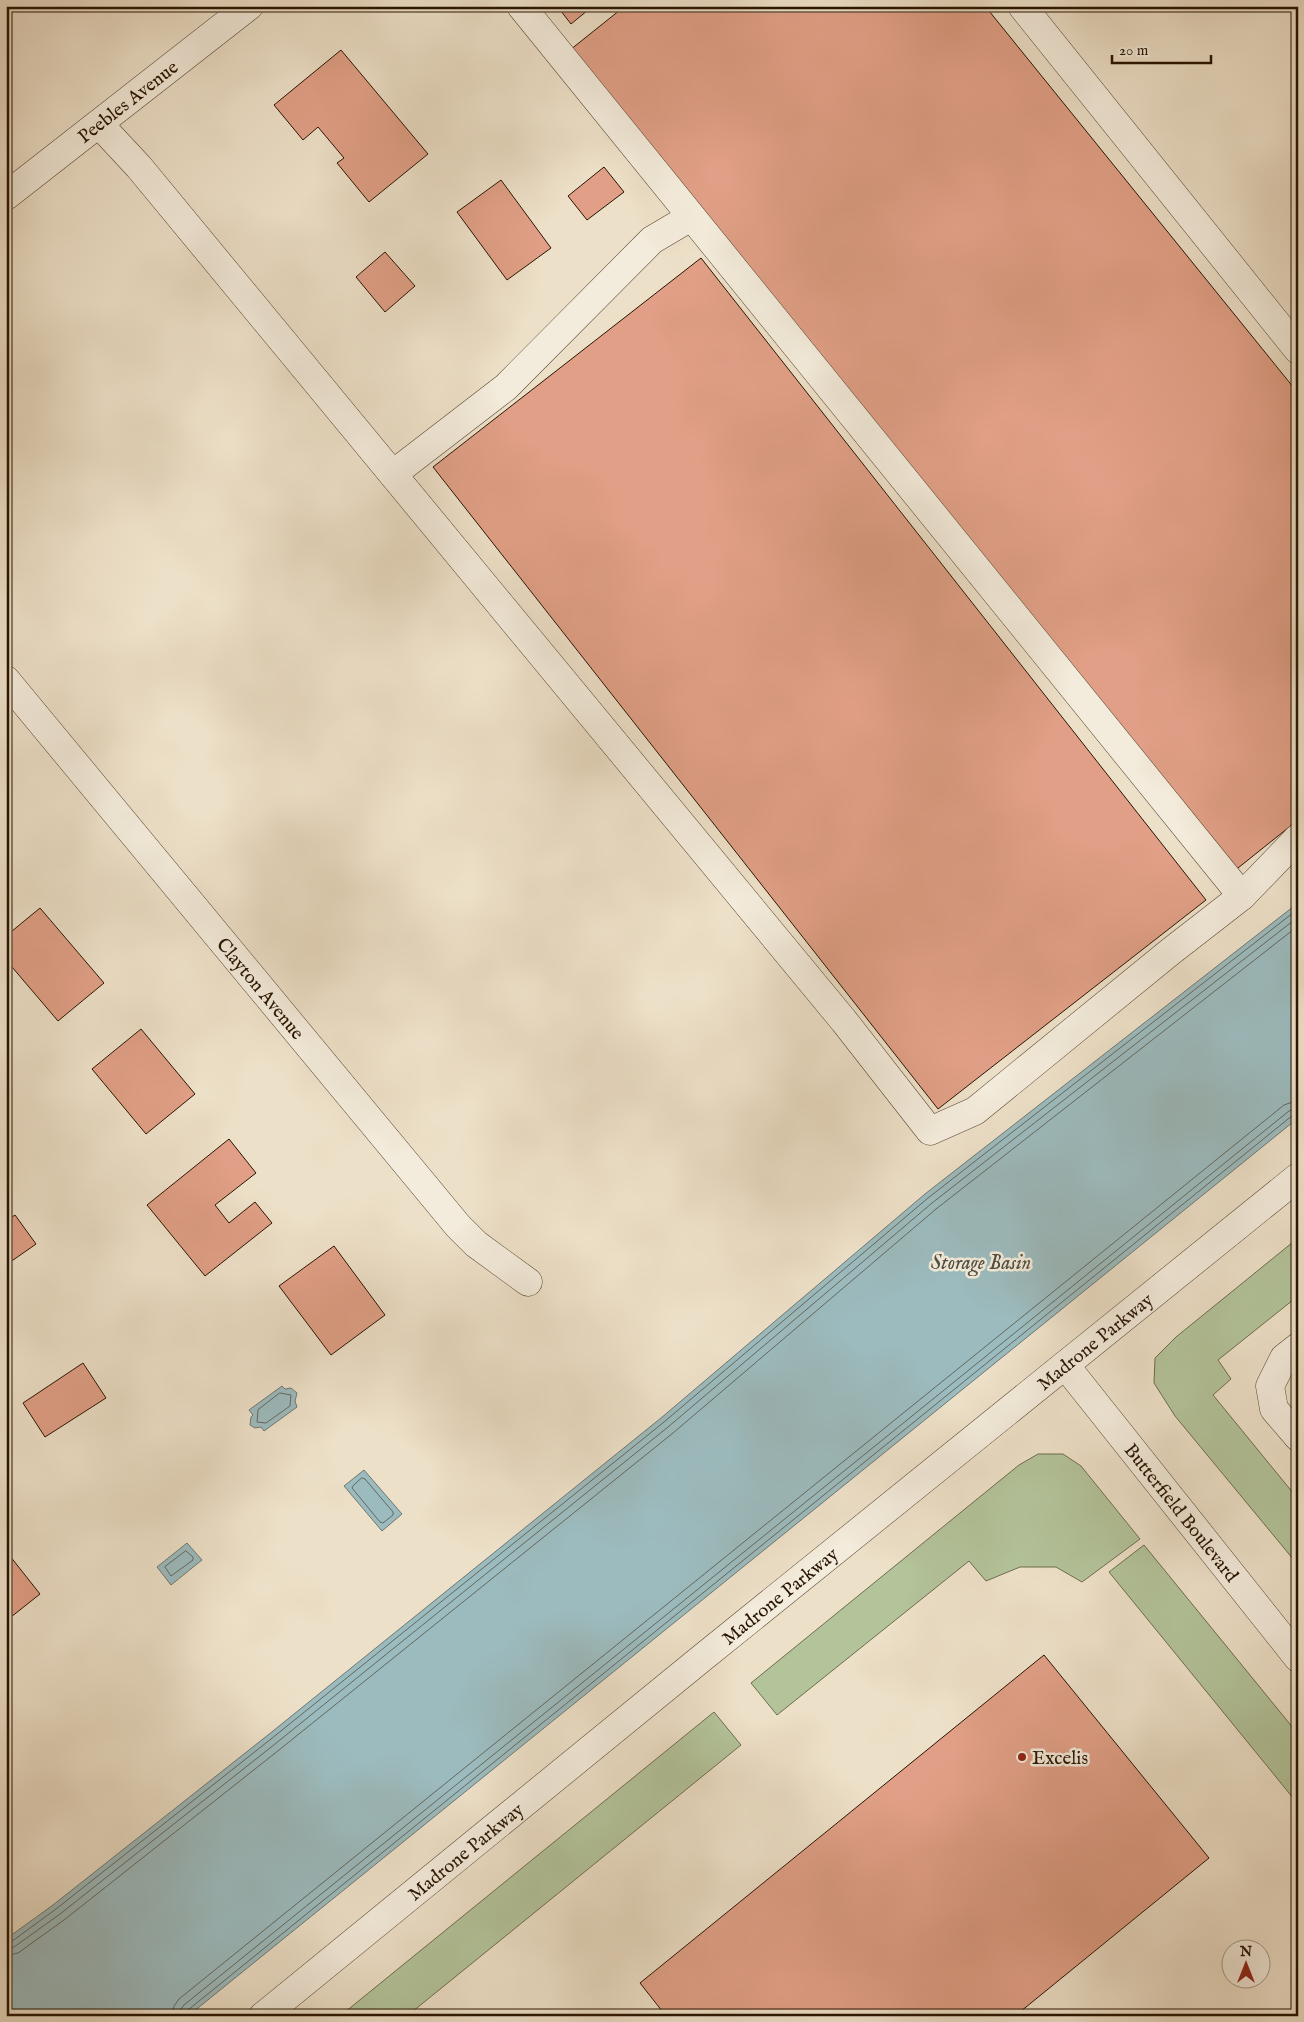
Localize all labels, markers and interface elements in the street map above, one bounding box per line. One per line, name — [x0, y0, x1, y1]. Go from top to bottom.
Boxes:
scale bar — [1112, 32, 1210, 64]
text: 20 m — [1119, 41, 1149, 60]
street label: Peebles Avenue — [73, 56, 184, 149]
street label: Clayton Avenue — [210, 934, 309, 1045]
water label: Storage Basin — [931, 1251, 1031, 1277]
street label: Madrone Parkway — [1033, 1288, 1159, 1397]
street label: Butterfield Boulevard — [1118, 1439, 1243, 1588]
street label: Madrone Parkway — [718, 1543, 844, 1651]
place label: Excelis — [1032, 1747, 1088, 1771]
marker: Excelis — [1016, 1751, 1028, 1763]
street label: Madrone Parkway — [404, 1798, 530, 1907]
north arrow — [1222, 1940, 1272, 1990]
text: N — [1239, 1943, 1252, 1961]

